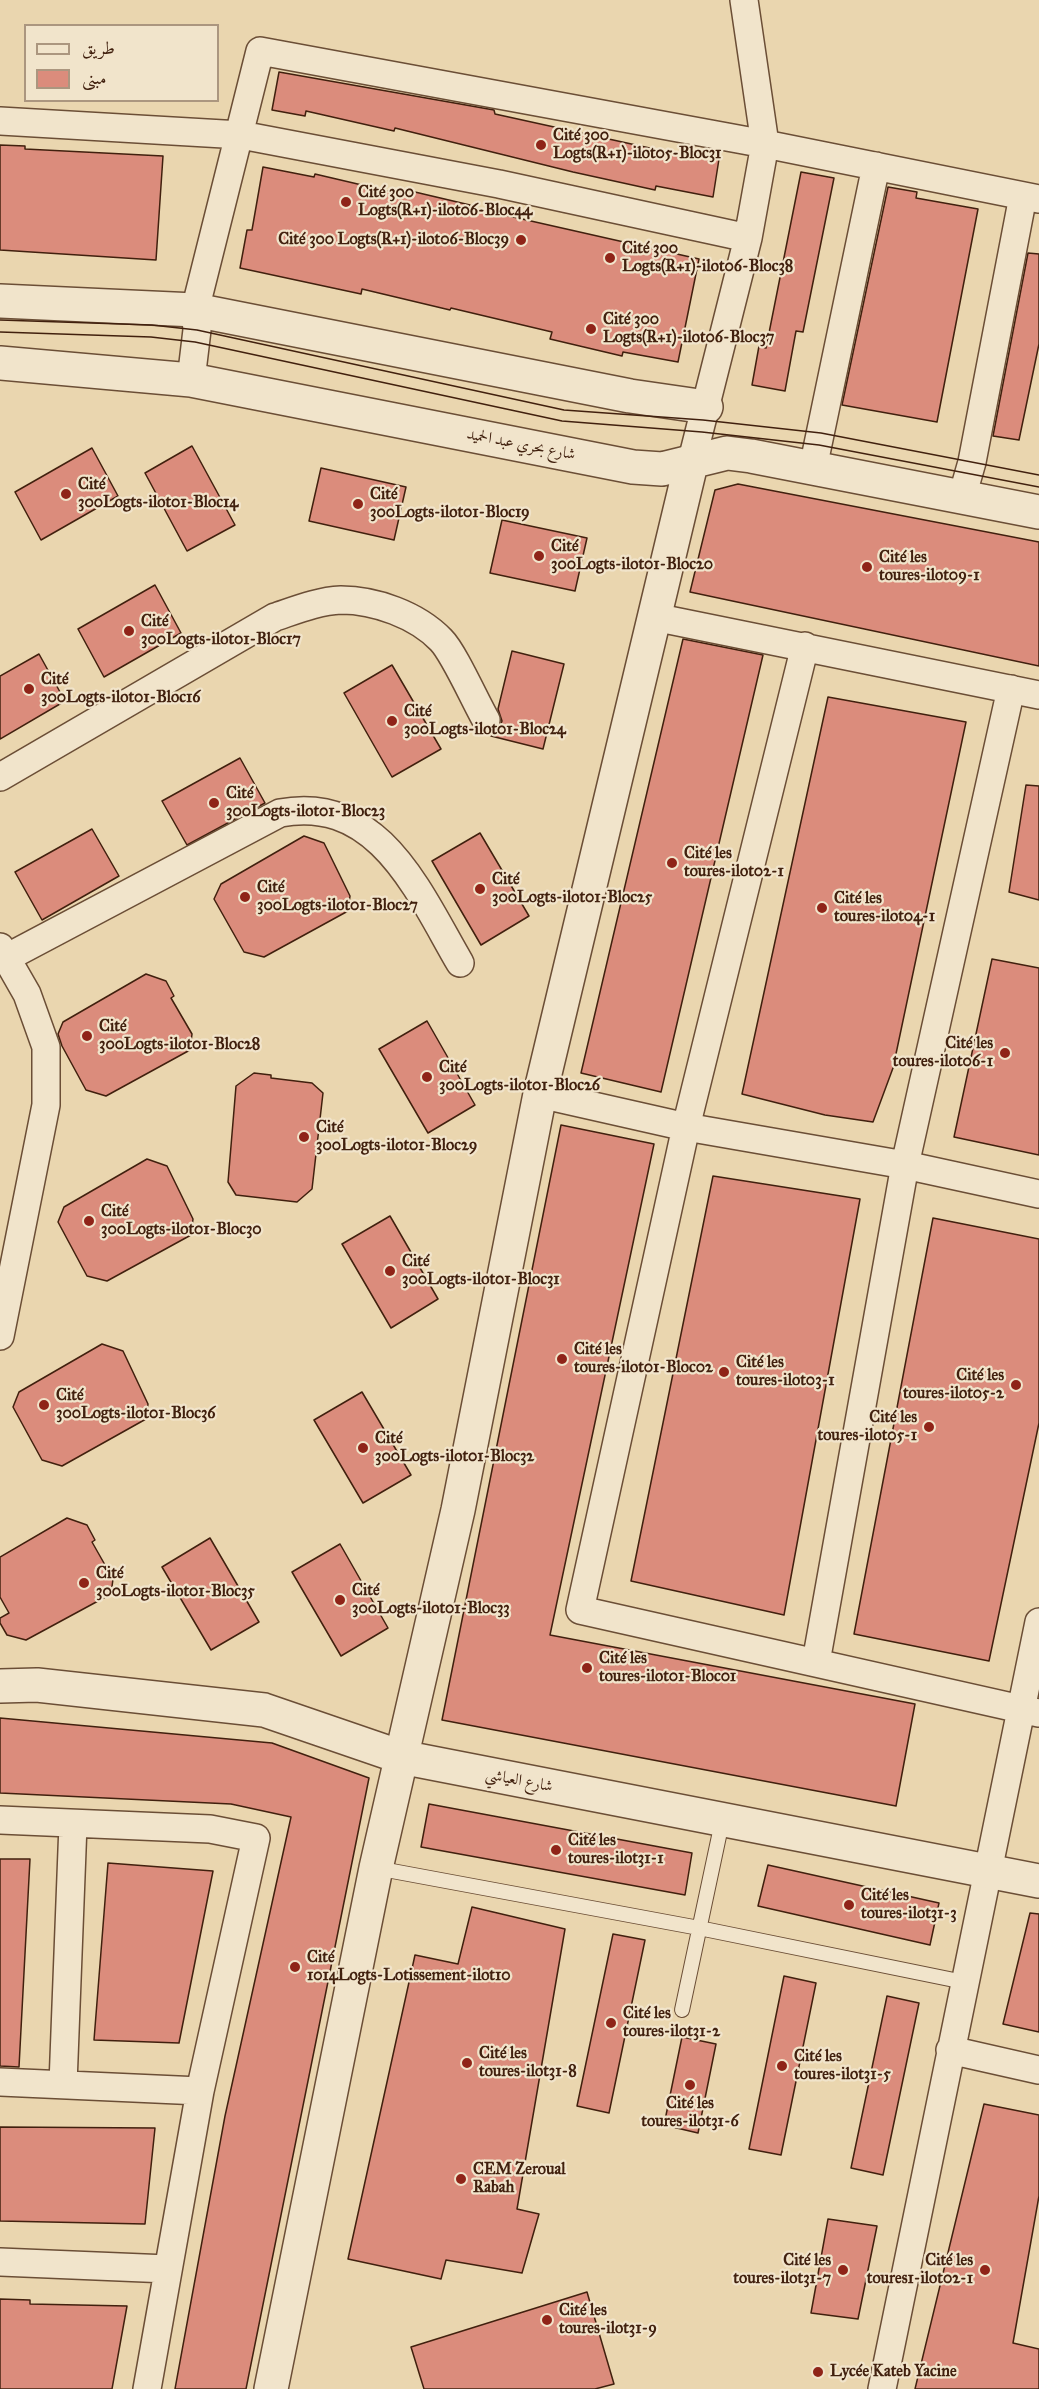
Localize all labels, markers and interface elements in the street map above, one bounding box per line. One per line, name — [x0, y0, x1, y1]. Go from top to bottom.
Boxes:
legend — [24, 24, 219, 102]
text: طريق — [82, 37, 115, 59]
text: مبنى — [82, 67, 107, 89]
place label: Cité 300 Logts(R+1)-ilot05-Bloc31 — [553, 126, 721, 164]
marker: Cité 300 Logts(R+1)-ilot05-Bloc31 — [534, 138, 548, 152]
place label: Cité 300 Logts(R+1)-ilot06-Bloc44 — [358, 183, 532, 221]
marker: Cité 300 Logts(R+1)-ilot06-Bloc44 — [339, 195, 353, 209]
place label: Cité 300 Logts(R+1)-ilot06-Bloc39 — [278, 230, 509, 250]
marker: Cité 300 Logts(R+1)-ilot06-Bloc39 — [514, 233, 528, 247]
place label: Cité 300 Logts(R+1)-ilot06-Bloc38 — [622, 239, 793, 277]
marker: Cité 300 Logts(R+1)-ilot06-Bloc38 — [603, 251, 617, 265]
place label: Cité 300 Logts(R+1)-ilot06-Bloc37 — [603, 310, 774, 348]
marker: Cité 300 Logts(R+1)-ilot06-Bloc37 — [584, 322, 598, 336]
street label: شارع بحري عبد الحميد — [465, 425, 577, 465]
place label: Cité 300Logts-ilot01-Bloc14 — [78, 475, 238, 513]
place label: Cité 300Logts-ilot01-Bloc19 — [370, 485, 530, 523]
marker: Cité 300Logts-ilot01-Bloc14 — [59, 487, 73, 501]
marker: Cité 300Logts-ilot01-Bloc19 — [351, 497, 365, 511]
place label: Cité 300Logts-ilot01-Bloc20 — [551, 537, 713, 575]
place label: Cité les toures-ilot09-1 — [879, 548, 980, 586]
marker: Cité 300Logts-ilot01-Bloc20 — [532, 549, 546, 563]
marker: Cité les toures-ilot09-1 — [860, 560, 874, 574]
place label: Cité 300Logts-ilot01-Bloc17 — [141, 612, 301, 650]
marker: Cité 300Logts-ilot01-Bloc17 — [122, 624, 136, 638]
place label: Cité 300Logts-ilot01-Bloc16 — [41, 670, 200, 708]
marker: Cité 300Logts-ilot01-Bloc16 — [22, 682, 36, 696]
place label: Cité 300Logts-ilot01-Bloc24 — [404, 702, 566, 740]
marker: Cité 300Logts-ilot01-Bloc24 — [385, 714, 399, 728]
place label: Cité 300Logts-ilot01-Bloc23 — [226, 784, 385, 822]
marker: Cité 300Logts-ilot01-Bloc23 — [207, 796, 221, 810]
place label: Cité les toures-ilot02-1 — [684, 844, 784, 882]
marker: Cité les toures-ilot02-1 — [665, 856, 679, 870]
place label: Cité 300Logts-ilot01-Bloc25 — [492, 870, 652, 908]
place label: Cité 300Logts-ilot01-Bloc27 — [257, 878, 418, 916]
marker: Cité 300Logts-ilot01-Bloc25 — [473, 882, 487, 896]
place label: Cité les toures-ilot04-1 — [834, 889, 935, 927]
marker: Cité 300Logts-ilot01-Bloc27 — [238, 890, 252, 904]
marker: Cité les toures-ilot04-1 — [815, 901, 829, 915]
place label: Cité 300Logts-ilot01-Bloc28 — [99, 1017, 260, 1055]
marker: Cité 300Logts-ilot01-Bloc28 — [80, 1029, 94, 1043]
place label: Cité les toures-ilot06-1 — [893, 1034, 993, 1072]
marker: Cité les toures-ilot06-1 — [998, 1046, 1012, 1060]
place label: Cité 300Logts-ilot01-Bloc26 — [439, 1058, 600, 1096]
marker: Cité 300Logts-ilot01-Bloc26 — [420, 1070, 434, 1084]
place label: Cité 300Logts-ilot01-Bloc29 — [316, 1118, 477, 1156]
marker: Cité 300Logts-ilot01-Bloc29 — [297, 1130, 311, 1144]
place label: Cité 300Logts-ilot01-Bloc30 — [101, 1202, 262, 1240]
marker: Cité 300Logts-ilot01-Bloc30 — [82, 1214, 96, 1228]
place label: Cité 300Logts-ilot01-Bloc31 — [402, 1252, 560, 1290]
marker: Cité 300Logts-ilot01-Bloc31 — [383, 1264, 397, 1278]
place label: Cité les toures-ilot01-Bloc02 — [574, 1340, 713, 1378]
marker: Cité les toures-ilot01-Bloc02 — [555, 1352, 569, 1366]
place label: Cité les toures-ilot03-1 — [736, 1353, 834, 1391]
marker: Cité les toures-ilot03-1 — [717, 1365, 731, 1379]
place label: Cité les toures-ilot05-2 — [903, 1366, 1004, 1404]
marker: Cité les toures-ilot05-2 — [1009, 1378, 1023, 1392]
place label: Cité 300Logts-ilot01-Bloc36 — [56, 1386, 216, 1424]
marker: Cité 300Logts-ilot01-Bloc36 — [37, 1398, 51, 1412]
place label: Cité les toures-ilot05-1 — [818, 1408, 917, 1446]
marker: Cité les toures-ilot05-1 — [922, 1420, 936, 1434]
place label: Cité 300Logts-ilot01-Bloc32 — [375, 1429, 534, 1467]
marker: Cité 300Logts-ilot01-Bloc32 — [356, 1441, 370, 1455]
place label: Cité 300Logts-ilot01-Bloc35 — [96, 1564, 255, 1602]
marker: Cité 300Logts-ilot01-Bloc35 — [77, 1576, 91, 1590]
place label: Cité 300Logts-ilot01-Bloc33 — [352, 1581, 510, 1619]
marker: Cité 300Logts-ilot01-Bloc33 — [333, 1593, 347, 1607]
place label: Cité les toures-ilot01-Bloc01 — [599, 1649, 736, 1687]
marker: Cité les toures-ilot01-Bloc01 — [580, 1661, 594, 1675]
street label: شارع العياشي — [484, 1765, 554, 1797]
place label: Cité les toures-ilot31-1 — [568, 1831, 663, 1869]
marker: Cité les toures-ilot31-1 — [549, 1843, 563, 1857]
place label: Cité les toures-ilot31-3 — [861, 1886, 957, 1924]
marker: Cité les toures-ilot31-3 — [842, 1898, 856, 1912]
place label: Cité 1014Logts-Lotissement-ilot10 — [307, 1948, 511, 1986]
marker: Cité 1014Logts-Lotissement-ilot10 — [288, 1960, 302, 1974]
place label: Cité les toures-ilot31-2 — [623, 2004, 720, 2042]
marker: Cité les toures-ilot31-2 — [604, 2016, 618, 2030]
place label: Cité les toures-ilot31-8 — [479, 2044, 577, 2082]
place label: Cité les toures-ilot31-5 — [794, 2047, 891, 2085]
marker: Cité les toures-ilot31-8 — [460, 2056, 474, 2070]
marker: Cité les toures-ilot31-5 — [775, 2059, 789, 2073]
marker: Cité les toures-ilot31-6 — [683, 2078, 697, 2092]
place label: Cité les toures-ilot31-6 — [641, 2094, 739, 2132]
place label: CEM Zeroual Rabah — [473, 2160, 566, 2198]
marker: CEM Zeroual Rabah — [454, 2172, 468, 2186]
place label: Cité les toures-ilot31-7 — [733, 2251, 831, 2289]
place label: Cité les toures1-ilot02-1 — [867, 2251, 973, 2289]
marker: Cité les toures-ilot31-7 — [836, 2263, 850, 2277]
marker: Cité les toures1-ilot02-1 — [978, 2263, 992, 2277]
place label: Cité les toures-ilot31-9 — [559, 2301, 657, 2339]
marker: Cité les toures-ilot31-9 — [540, 2313, 554, 2327]
place label: Lycée Kateb Yacine — [830, 2362, 957, 2382]
marker: Lycée Kateb Yacine — [811, 2365, 825, 2379]

